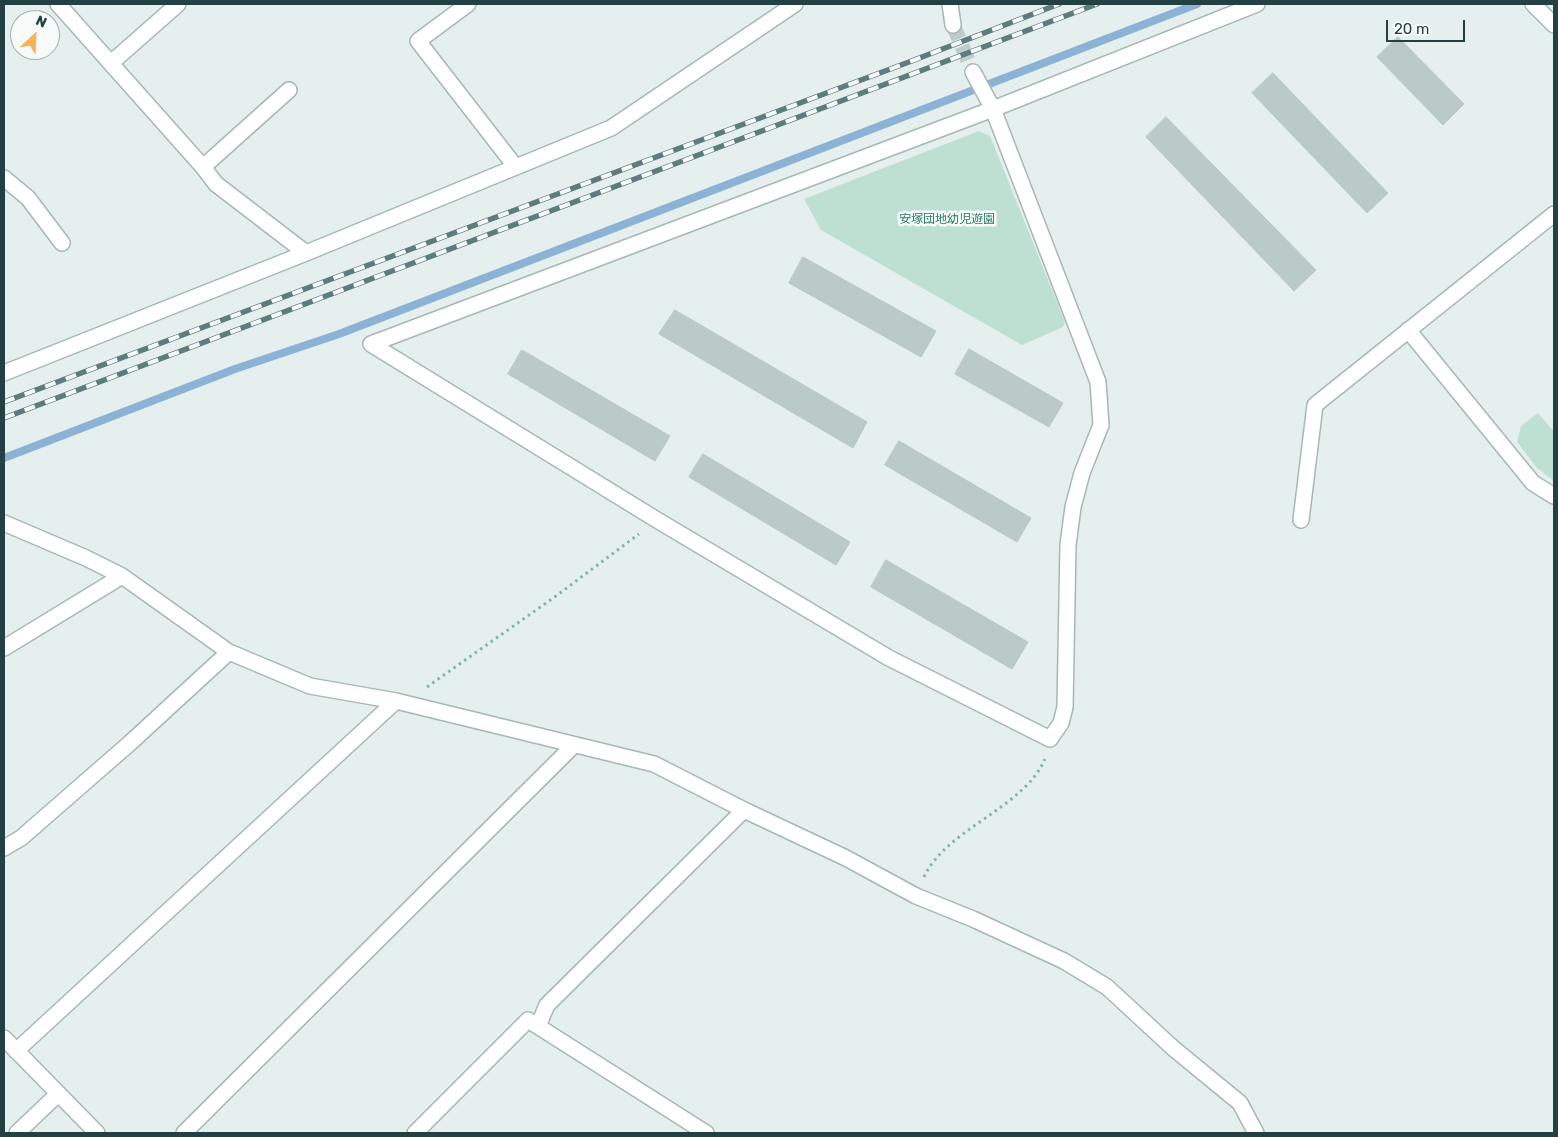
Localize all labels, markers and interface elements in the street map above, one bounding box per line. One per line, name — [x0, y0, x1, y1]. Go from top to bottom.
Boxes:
north arrow — [10, 10, 60, 60]
scale bar — [1388, 10, 1467, 42]
text: N — [33, 12, 49, 32]
text: 20 m — [1394, 20, 1429, 38]
park label: 安塚団地幼児遊園 — [899, 213, 995, 227]

